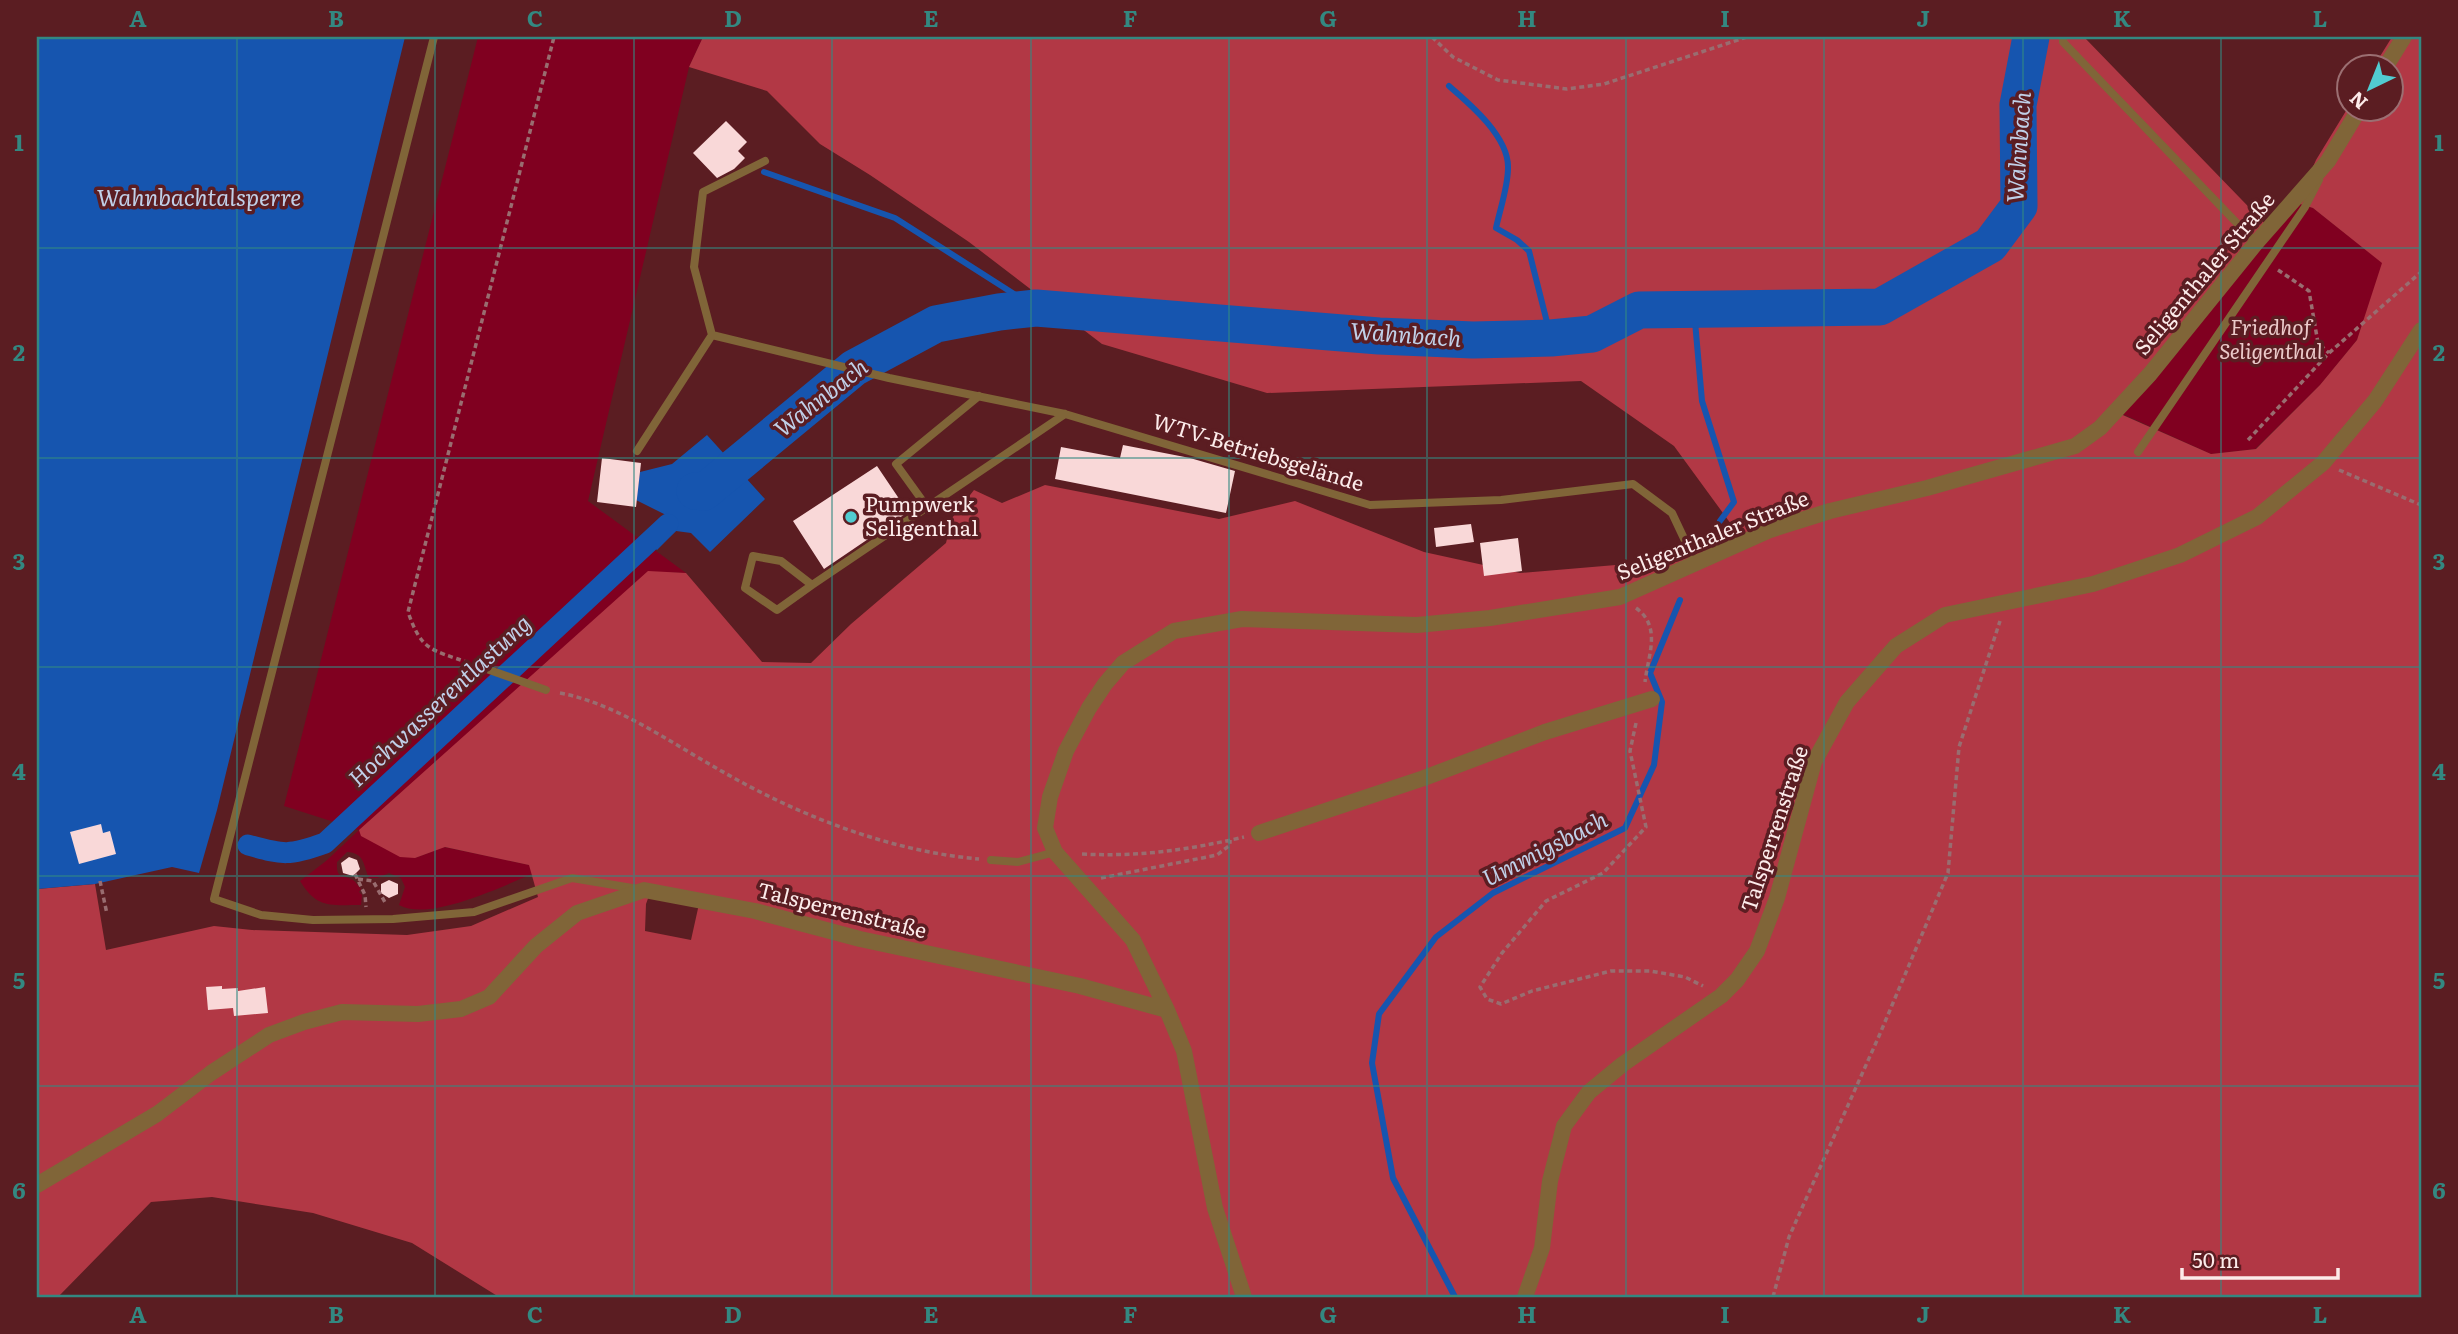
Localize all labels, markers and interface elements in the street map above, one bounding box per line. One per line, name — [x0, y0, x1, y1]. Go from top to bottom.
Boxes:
text: A — [129, 0, 147, 34]
text: B — [328, 0, 344, 34]
text: C — [527, 0, 543, 34]
text: D — [724, 0, 742, 34]
text: E — [923, 0, 939, 34]
text: F — [1123, 0, 1138, 34]
text: G — [1319, 0, 1337, 34]
text: H — [1517, 0, 1537, 34]
text: I — [1720, 0, 1730, 34]
text: J — [1916, 0, 1930, 34]
text: K — [2113, 0, 2131, 34]
text: L — [2313, 0, 2327, 34]
north arrow — [2336, 52, 2406, 122]
text: N — [2342, 85, 2373, 117]
water label: Wahnbach — [1996, 90, 2038, 203]
text: 1 — [14, 124, 24, 158]
text: 1 — [2434, 124, 2444, 158]
water label: Wahnbachtalsperre — [97, 179, 301, 213]
street label: Seligenthaler Straße — [2125, 184, 2281, 361]
park label: Friedhof Seligenthal — [2219, 310, 2323, 365]
water label: Wahnbach — [1350, 312, 1463, 354]
text: 2 — [13, 334, 25, 368]
text: 2 — [2433, 334, 2445, 368]
water label: Wahnbach — [766, 349, 874, 444]
street label: WTV-Betriebsgelände — [1149, 404, 1368, 498]
street label: Seligenthaler Straße — [1611, 481, 1813, 586]
place label: Pumpwerk Seligenthal — [865, 487, 978, 542]
marker: Pumpwerk Seligenthal — [843, 509, 859, 525]
text: 3 — [13, 543, 25, 577]
text: 3 — [2433, 543, 2445, 577]
water label: Hochwasserentlastung — [340, 606, 538, 793]
street label: Talsperrenstraße — [1731, 741, 1814, 915]
text: 4 — [12, 753, 26, 787]
text: 4 — [2432, 753, 2446, 787]
water label: Ummigsbach — [1476, 801, 1613, 893]
street label: Talsperrenstraße — [755, 873, 931, 945]
text: 5 — [13, 962, 25, 996]
text: 5 — [2433, 962, 2445, 996]
text: 6 — [12, 1172, 26, 1206]
text: 6 — [2432, 1172, 2446, 1206]
scale bar — [2182, 1236, 2337, 1280]
text: 50 m — [2192, 1243, 2239, 1274]
text: A — [129, 1296, 147, 1330]
text: B — [328, 1296, 344, 1330]
text: C — [527, 1296, 543, 1330]
text: D — [724, 1296, 742, 1330]
text: E — [923, 1296, 939, 1330]
text: F — [1123, 1296, 1138, 1330]
text: G — [1319, 1296, 1337, 1330]
text: H — [1517, 1296, 1537, 1330]
text: I — [1720, 1296, 1730, 1330]
text: J — [1916, 1296, 1930, 1330]
text: K — [2113, 1296, 2131, 1330]
text: L — [2313, 1296, 2327, 1330]

